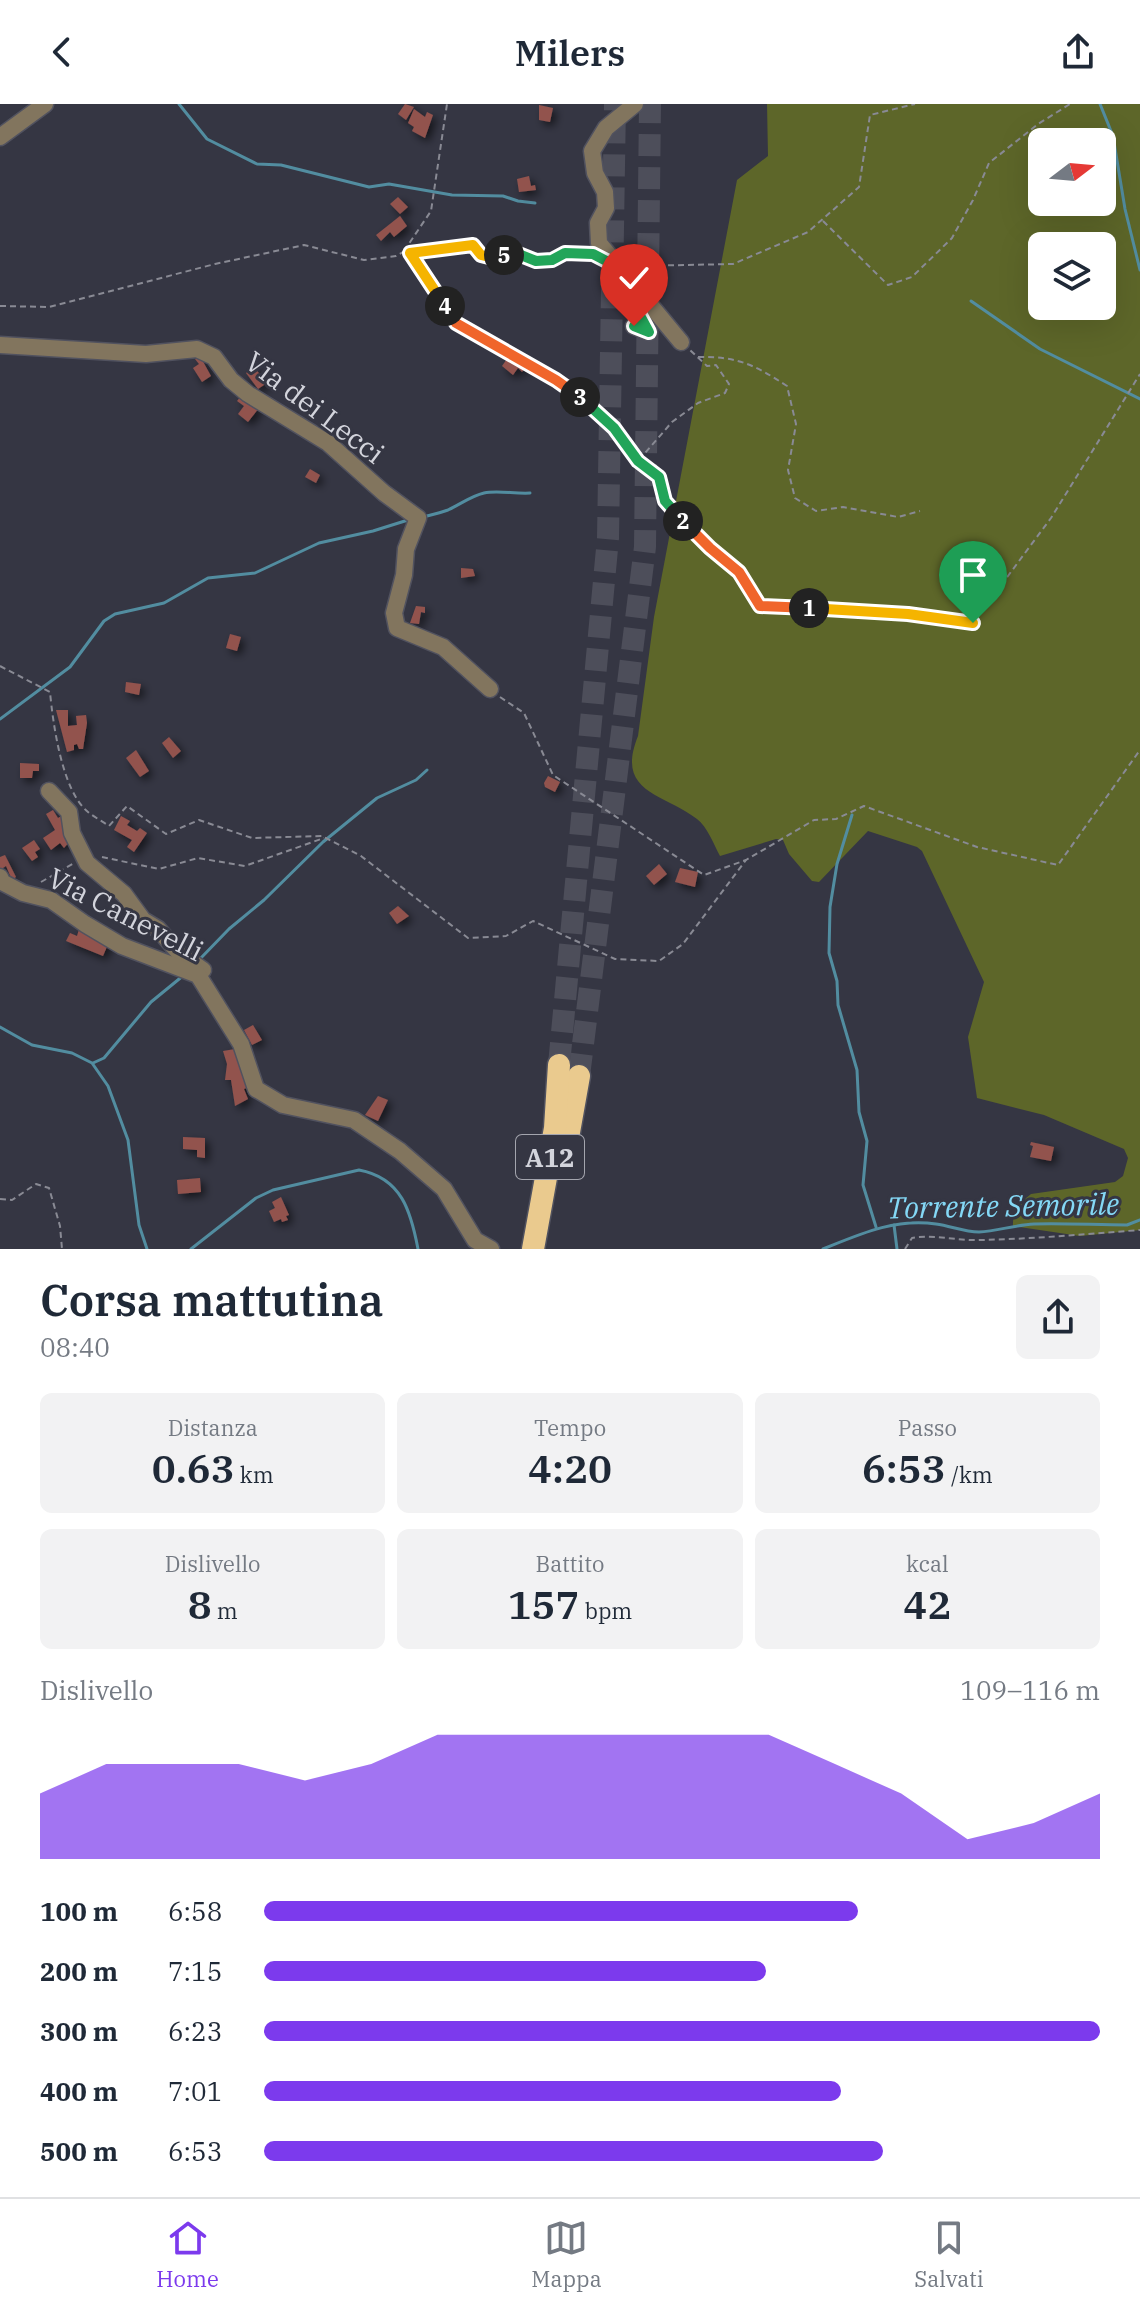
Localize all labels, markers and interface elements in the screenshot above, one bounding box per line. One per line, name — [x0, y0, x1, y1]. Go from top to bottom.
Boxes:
text: Milers — [515, 29, 625, 76]
icon: back — [40, 30, 84, 74]
icon: share — [1056, 30, 1100, 74]
north arrow — [1028, 128, 1116, 216]
map controls — [1028, 128, 1116, 320]
button: layers — [1028, 232, 1116, 320]
pin: 5 — [484, 235, 524, 275]
text: 5 — [497, 240, 511, 269]
pin — [600, 244, 668, 326]
icon: check — [612, 256, 656, 300]
pin: 4 — [425, 286, 465, 326]
text: 4 — [438, 291, 452, 320]
street label: Via dei Lecci — [238, 343, 392, 471]
pin: 3 — [560, 377, 600, 417]
text: 3 — [573, 382, 587, 411]
pin: 2 — [663, 501, 703, 541]
text: 2 — [676, 506, 690, 535]
pin — [939, 541, 1007, 623]
icon: arrive — [951, 553, 995, 597]
pin: 1 — [789, 588, 829, 628]
text: 1 — [802, 593, 816, 622]
street label: Via Canevelli — [42, 859, 210, 969]
road number: A12 — [516, 1135, 584, 1179]
water label: Torrente Semorile — [886, 1183, 1120, 1227]
text: Corsa mattutina — [40, 1271, 384, 1328]
button: share — [1016, 1275, 1100, 1359]
text: 08:40 — [40, 1330, 110, 1364]
text: Distanza — [168, 1413, 258, 1442]
text: Tempo — [534, 1413, 606, 1442]
text: Passo — [898, 1413, 957, 1442]
text: 0.63 — [152, 1442, 235, 1494]
text: 4:20 — [528, 1442, 612, 1494]
text: 6:53 — [862, 1442, 946, 1494]
text: km — [235, 1460, 274, 1489]
text: /km — [946, 1460, 993, 1489]
text: Dislivello — [165, 1549, 261, 1578]
text: Battito — [536, 1549, 604, 1578]
text: kcal — [906, 1549, 949, 1578]
text: 8 — [188, 1578, 212, 1630]
text: 157 — [508, 1578, 580, 1630]
text: 42 — [903, 1578, 951, 1630]
text: m — [212, 1596, 238, 1625]
text: bpm — [580, 1596, 632, 1625]
text: Dislivello — [40, 1673, 153, 1707]
text: 109–116 m — [960, 1673, 1100, 1707]
text: 100 m — [40, 1894, 118, 1928]
text: 6:58 — [168, 1894, 222, 1928]
text: 200 m — [40, 1954, 118, 1988]
text: 7:15 — [168, 1954, 222, 1988]
text: 300 m — [40, 2014, 118, 2048]
text: 6:23 — [168, 2014, 222, 2048]
text: 400 m — [40, 2074, 118, 2108]
text: 7:01 — [168, 2074, 222, 2108]
text: 500 m — [40, 2134, 118, 2168]
text: 6:53 — [168, 2134, 222, 2168]
tab: Home — [156, 2216, 219, 2293]
tab: Mappa — [531, 2216, 602, 2293]
tab: Salvati — [914, 2216, 984, 2293]

